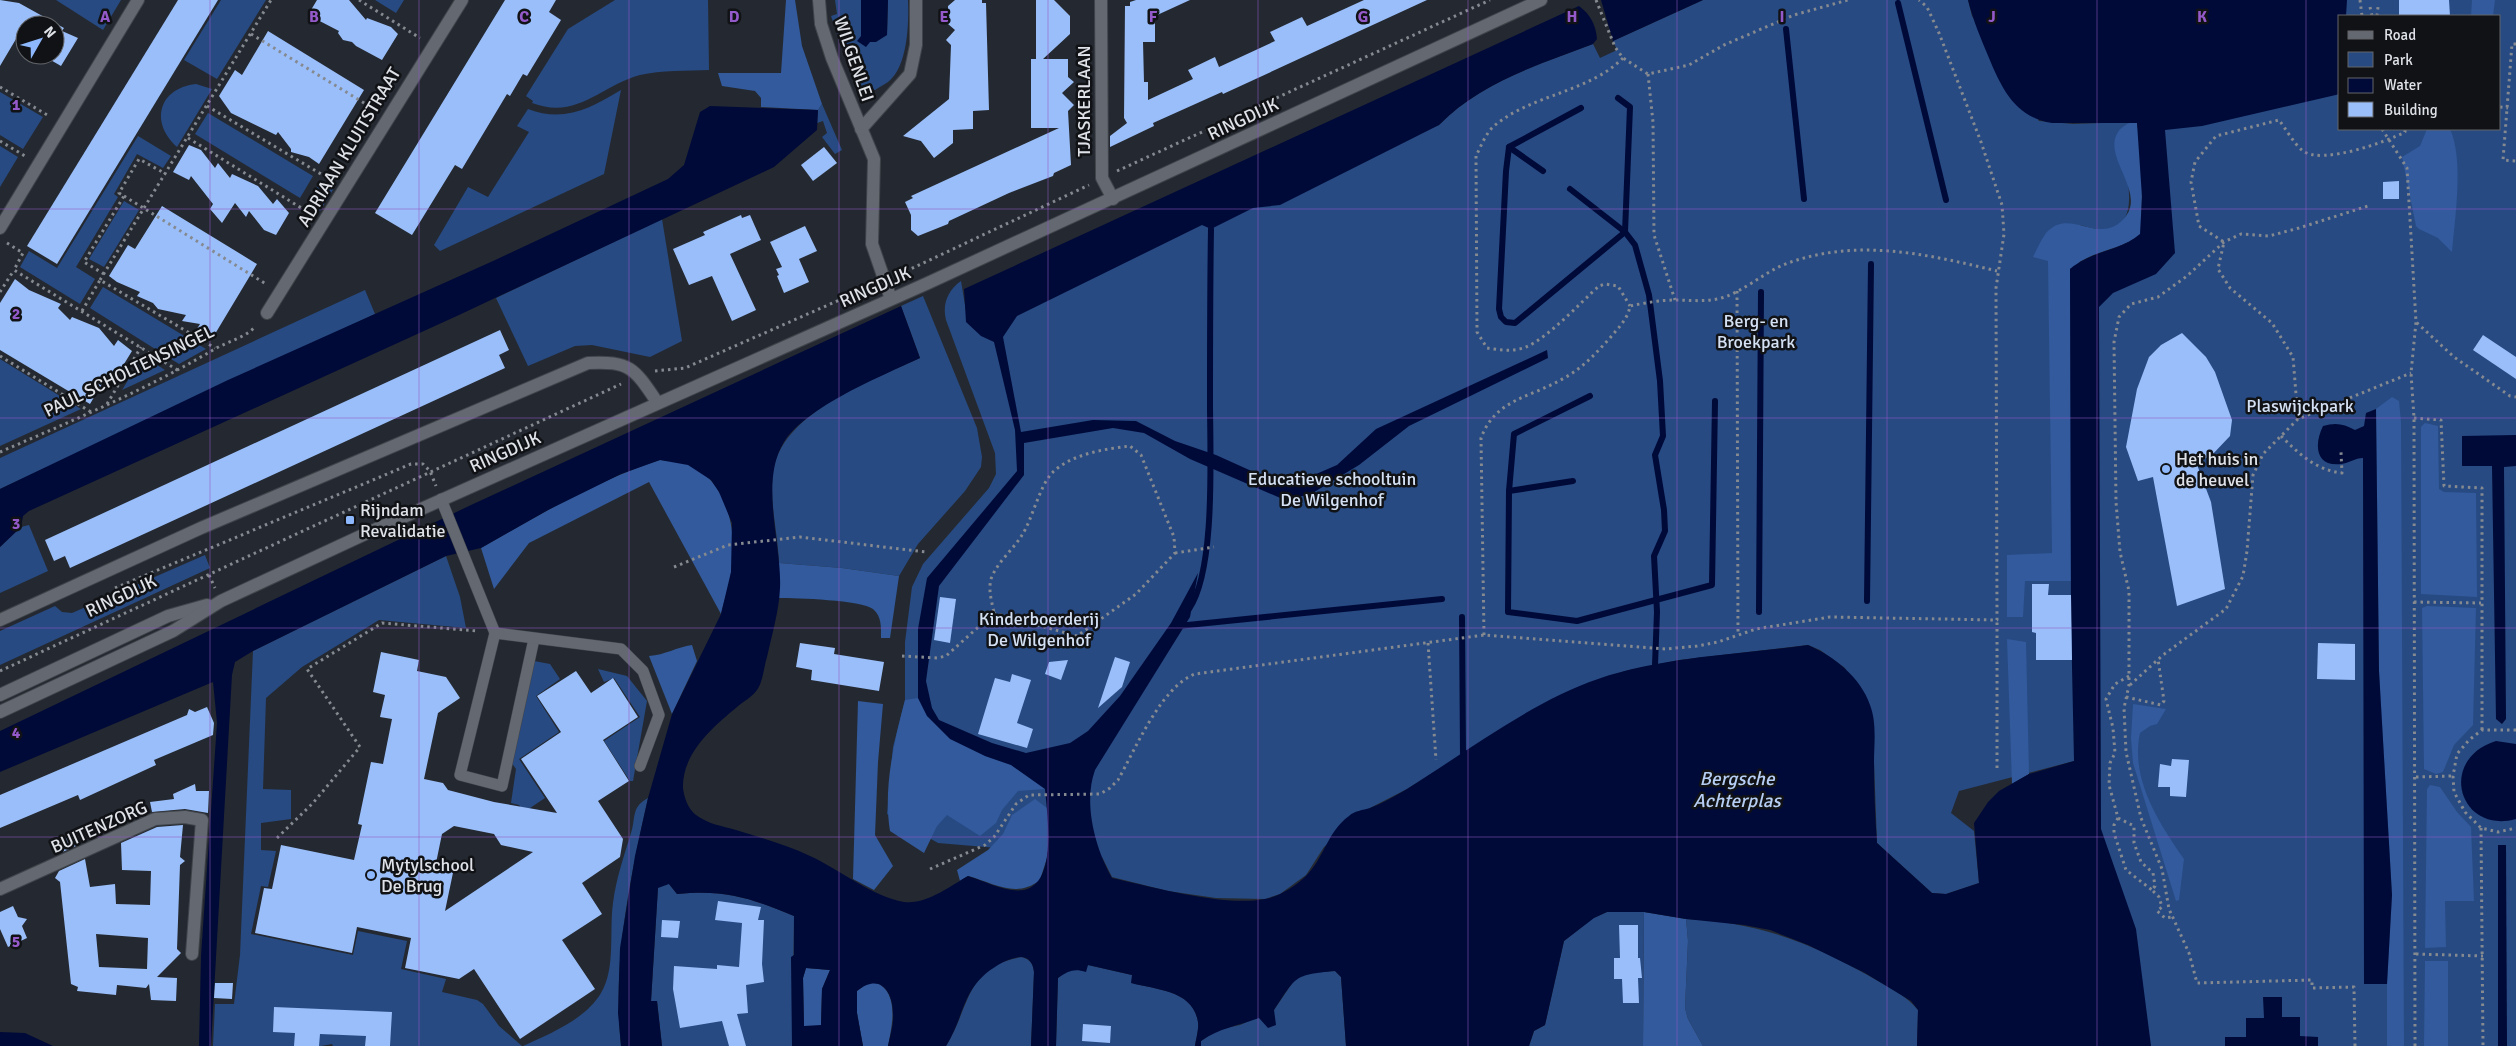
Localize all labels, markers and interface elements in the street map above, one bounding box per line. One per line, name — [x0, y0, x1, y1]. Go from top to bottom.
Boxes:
text: A — [100, 7, 111, 27]
text: B — [309, 7, 319, 27]
text: C — [519, 7, 529, 27]
text: D — [729, 7, 740, 27]
text: E — [939, 7, 949, 27]
text: F — [1149, 7, 1158, 27]
text: G — [1358, 7, 1368, 27]
text: H — [1567, 7, 1577, 27]
text: I — [1779, 7, 1785, 27]
text: J — [1988, 7, 1996, 27]
text: K — [2197, 7, 2207, 27]
street label: WILGENLEI — [829, 14, 879, 104]
north arrow — [15, 15, 65, 65]
legend — [2338, 15, 2501, 130]
text: N — [40, 23, 59, 41]
text: Road — [2384, 26, 2416, 44]
street label: TJASKERLAAN — [1073, 45, 1095, 157]
text: Park — [2384, 51, 2413, 69]
street label: ADRIAAN KLUITSTRAAT — [293, 63, 405, 231]
text: Water — [2384, 76, 2422, 94]
street label: RINGDIJK — [1204, 93, 1282, 145]
text: 1 — [12, 95, 21, 115]
text: Building — [2384, 101, 2438, 119]
street label: RINGDIJK — [836, 261, 914, 312]
text: 2 — [12, 304, 20, 324]
park label: Berg- en Broekpark — [1717, 310, 1795, 353]
street label: PAUL SCHOLTENSINGEL — [40, 320, 218, 422]
park label: Plaswijckpark — [2246, 395, 2354, 417]
street label: RINGDIJK — [466, 426, 544, 477]
place label: Het huis in de heuvel — [2176, 448, 2258, 491]
marker: Het huis in de heuvel — [2160, 463, 2172, 475]
park label: Educatieve schooltuin De Wilgenhof — [1248, 468, 1416, 511]
place label: Rijndam Revalidatie — [360, 499, 446, 542]
text: 3 — [12, 514, 20, 534]
marker: Rijndam Revalidatie — [344, 514, 356, 526]
street label: RINGDIJK — [82, 570, 160, 622]
park label: Kinderboerderij De Wilgenhof — [979, 608, 1099, 651]
text: 4 — [12, 723, 21, 743]
water label: Bergsche Achterplas — [1693, 767, 1782, 813]
street label: BUITENZORG — [47, 796, 151, 858]
place label: Mytylschool De Brug — [381, 854, 474, 897]
marker: Mytylschool De Brug — [365, 869, 377, 881]
text: 5 — [12, 932, 20, 952]

